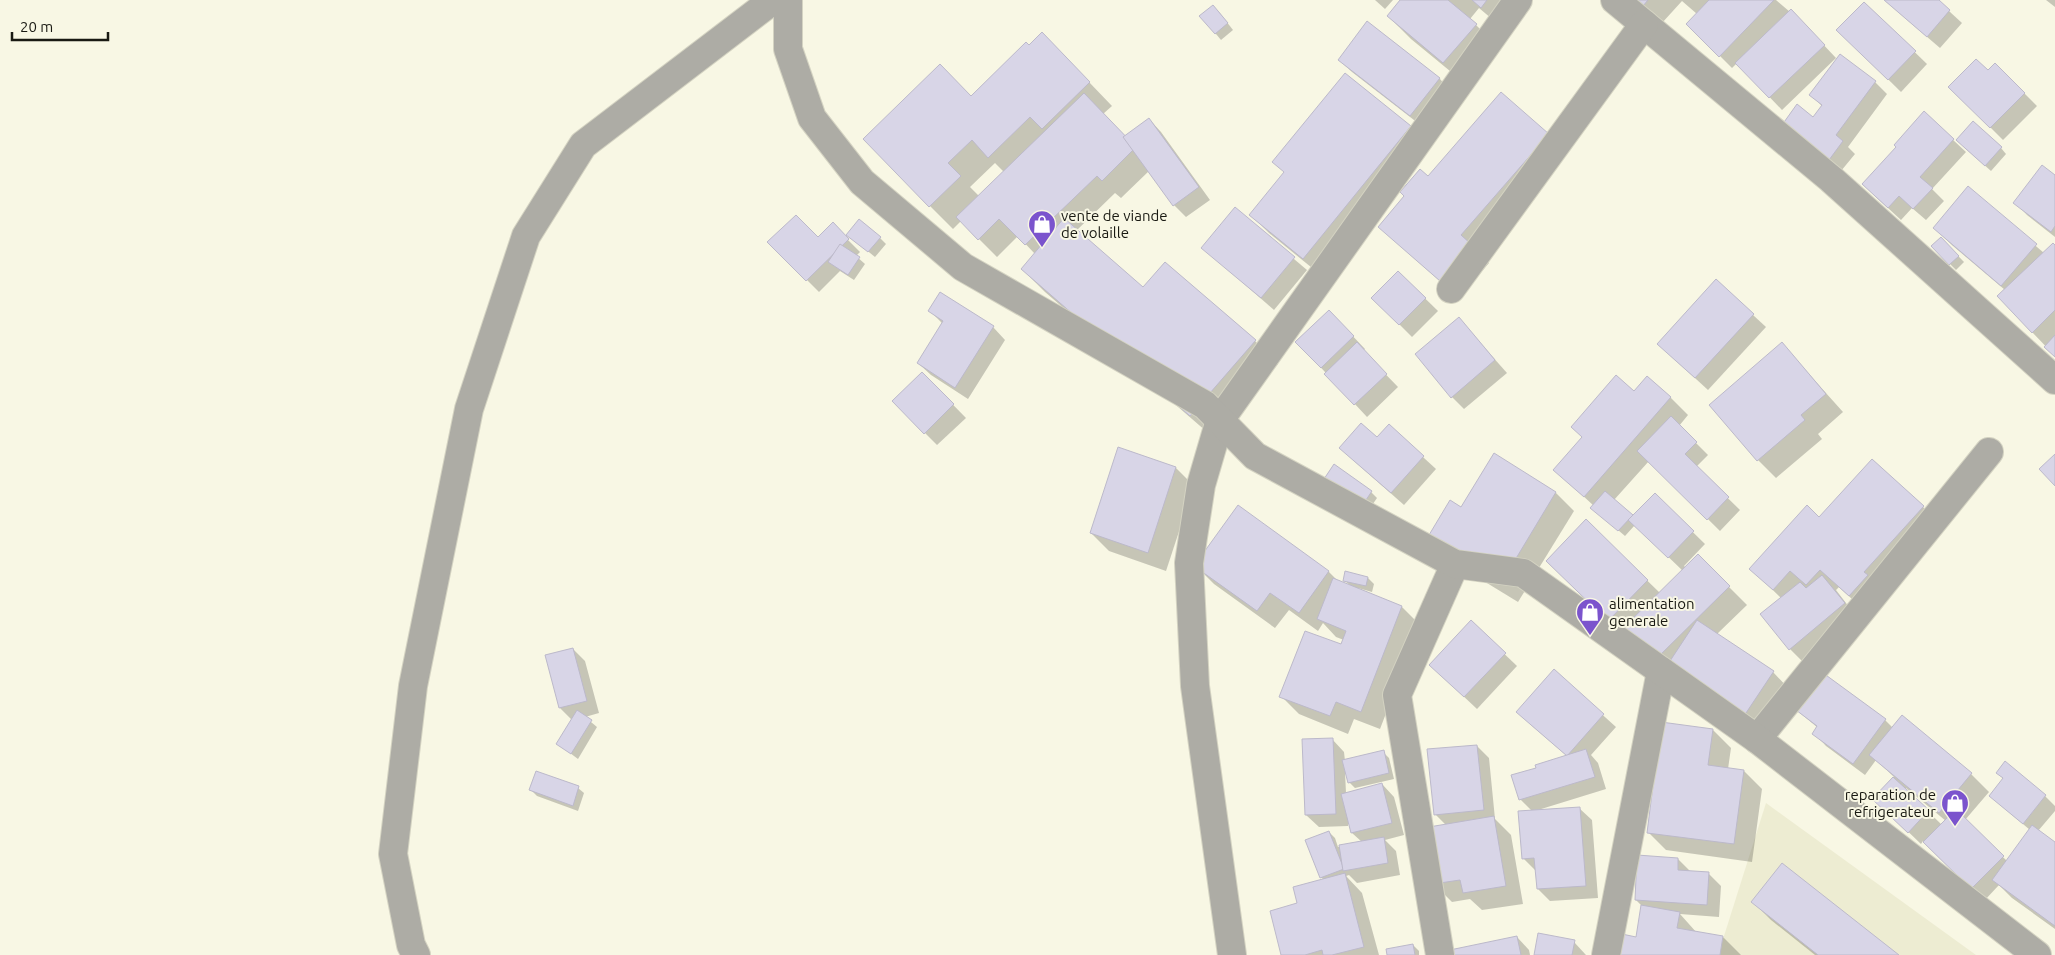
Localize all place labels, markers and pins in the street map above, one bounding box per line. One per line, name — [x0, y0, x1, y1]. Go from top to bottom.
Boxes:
place label: vente de viande de volaille — [1061, 207, 1168, 241]
shop icon: vente de viande de volaille — [1027, 209, 1057, 248]
place label: alimentation generale — [1609, 595, 1695, 629]
shop icon: alimentation generale — [1575, 597, 1605, 636]
place label: reparation de refrigerateur — [1845, 786, 1936, 820]
shop icon: reparation de refrigerateur — [1940, 788, 1970, 827]

